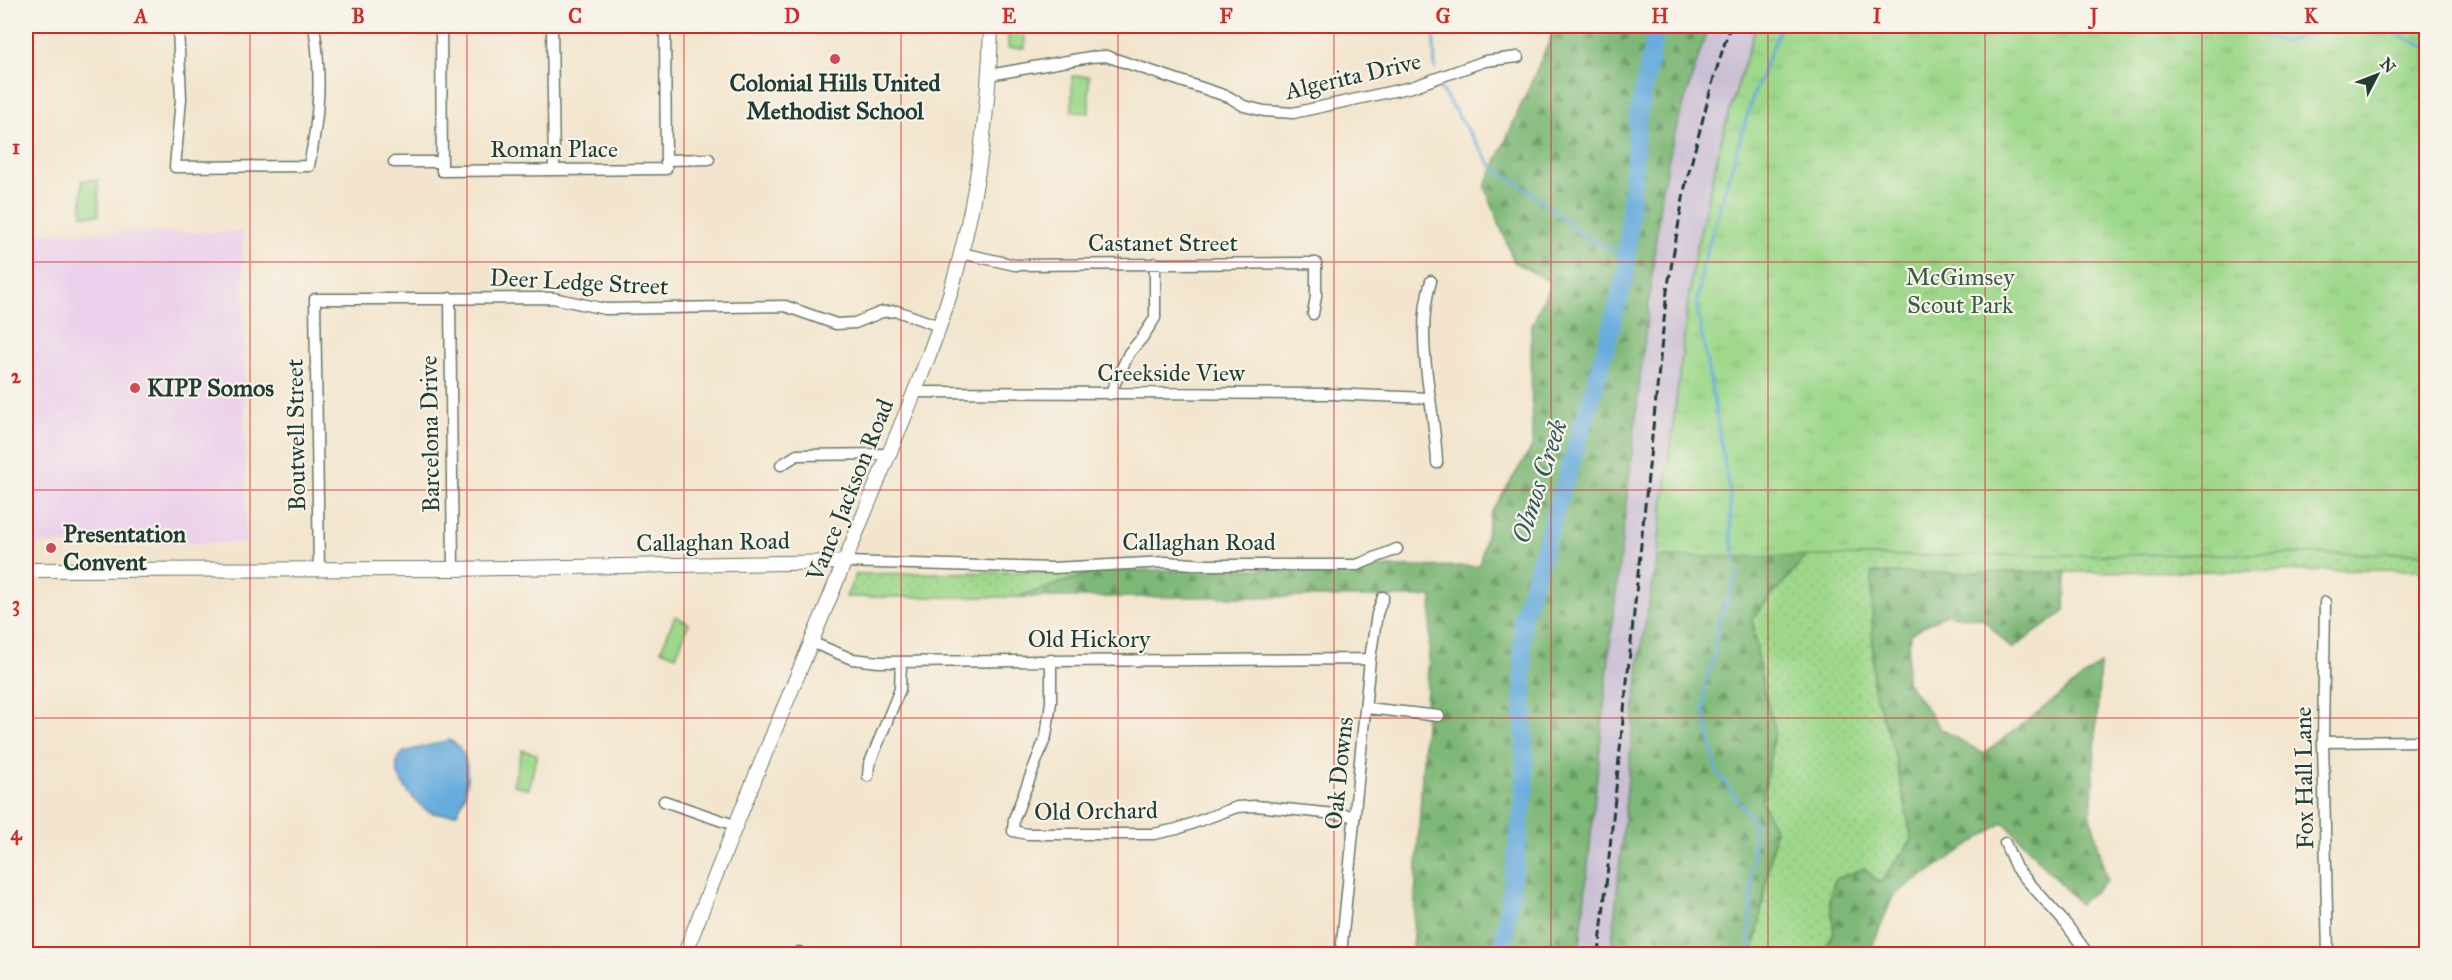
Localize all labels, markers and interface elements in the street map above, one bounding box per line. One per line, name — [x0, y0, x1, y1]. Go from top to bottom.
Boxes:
text: A — [132, 4, 148, 28]
text: B — [351, 4, 365, 28]
text: C — [568, 4, 582, 28]
text: D — [784, 4, 800, 28]
text: E — [1002, 4, 1017, 28]
text: F — [1219, 4, 1233, 28]
text: G — [1436, 4, 1451, 28]
text: H — [1651, 4, 1669, 28]
text: I — [1873, 4, 1882, 28]
text: J — [2087, 4, 2099, 30]
text: K — [2304, 4, 2319, 28]
north arrow — [2347, 45, 2407, 105]
street label: Algerita Drive — [1281, 46, 1424, 106]
marker: Colonial Hills United Methodist School — [828, 52, 842, 66]
text: N — [2376, 54, 2400, 77]
place label: Colonial Hills United Methodist School — [729, 68, 942, 126]
street label: Roman Place — [490, 134, 618, 164]
text: 1 — [12, 135, 20, 159]
street label: Castanet Street — [1088, 228, 1239, 258]
street label: Deer Ledge Street — [489, 262, 670, 302]
park label: McGimsey Scout Park — [1906, 262, 2015, 320]
street label: Barcelona Drive — [414, 355, 446, 513]
street label: Boutwell Street — [280, 358, 312, 512]
street label: Creekside View — [1097, 358, 1246, 388]
text: 2 — [11, 364, 22, 388]
place label: KIPP Somos — [147, 373, 274, 403]
marker: KIPP Somos — [128, 381, 142, 395]
street label: Vance Jackson Road — [799, 394, 900, 587]
water label: Olmos Creek — [1504, 415, 1574, 547]
place label: Presentation Convent — [63, 519, 186, 577]
street label: Callaghan Road — [636, 526, 790, 558]
street label: Callaghan Road — [1122, 527, 1276, 557]
marker: Presentation Convent — [44, 541, 58, 555]
text: 3 — [12, 592, 20, 617]
street label: Old Hickory — [1028, 624, 1151, 654]
street label: Fox Hall Lane — [2288, 706, 2320, 850]
street label: Oak Downs — [1318, 715, 1360, 831]
street label: Old Orchard — [1034, 795, 1158, 827]
text: 4 — [10, 821, 22, 846]

